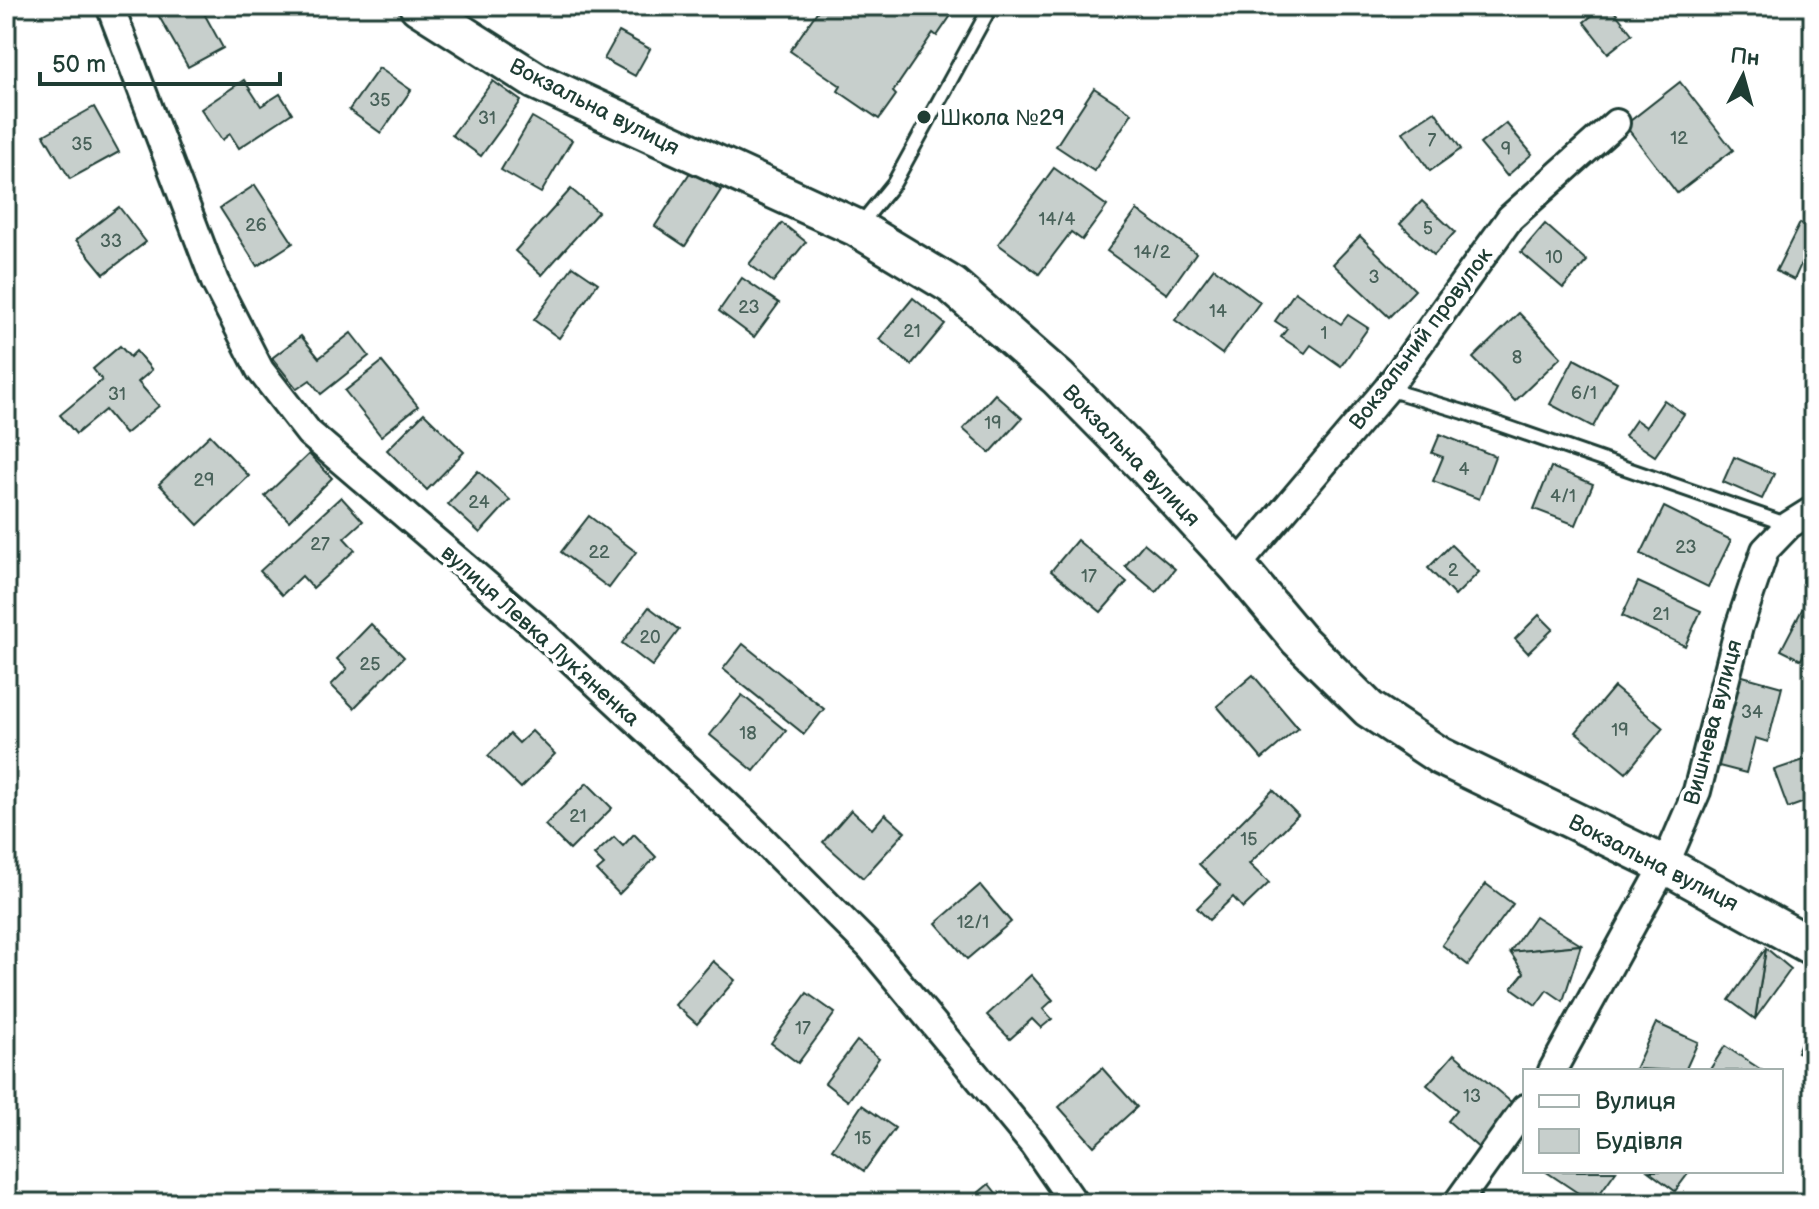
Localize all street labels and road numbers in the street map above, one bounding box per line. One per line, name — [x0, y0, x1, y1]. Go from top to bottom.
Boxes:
street label: Вокзальна вулиця — [505, 53, 684, 162]
street label: Вокзальний провулок — [1344, 242, 1499, 435]
street label: Вокзальна вулиця — [1056, 379, 1206, 533]
street label: вулиця Левка Лукʼяненка — [435, 540, 645, 733]
street label: Вишнева вулиця — [1678, 637, 1748, 808]
street label: Вокзальна вулиця — [1564, 809, 1743, 918]

